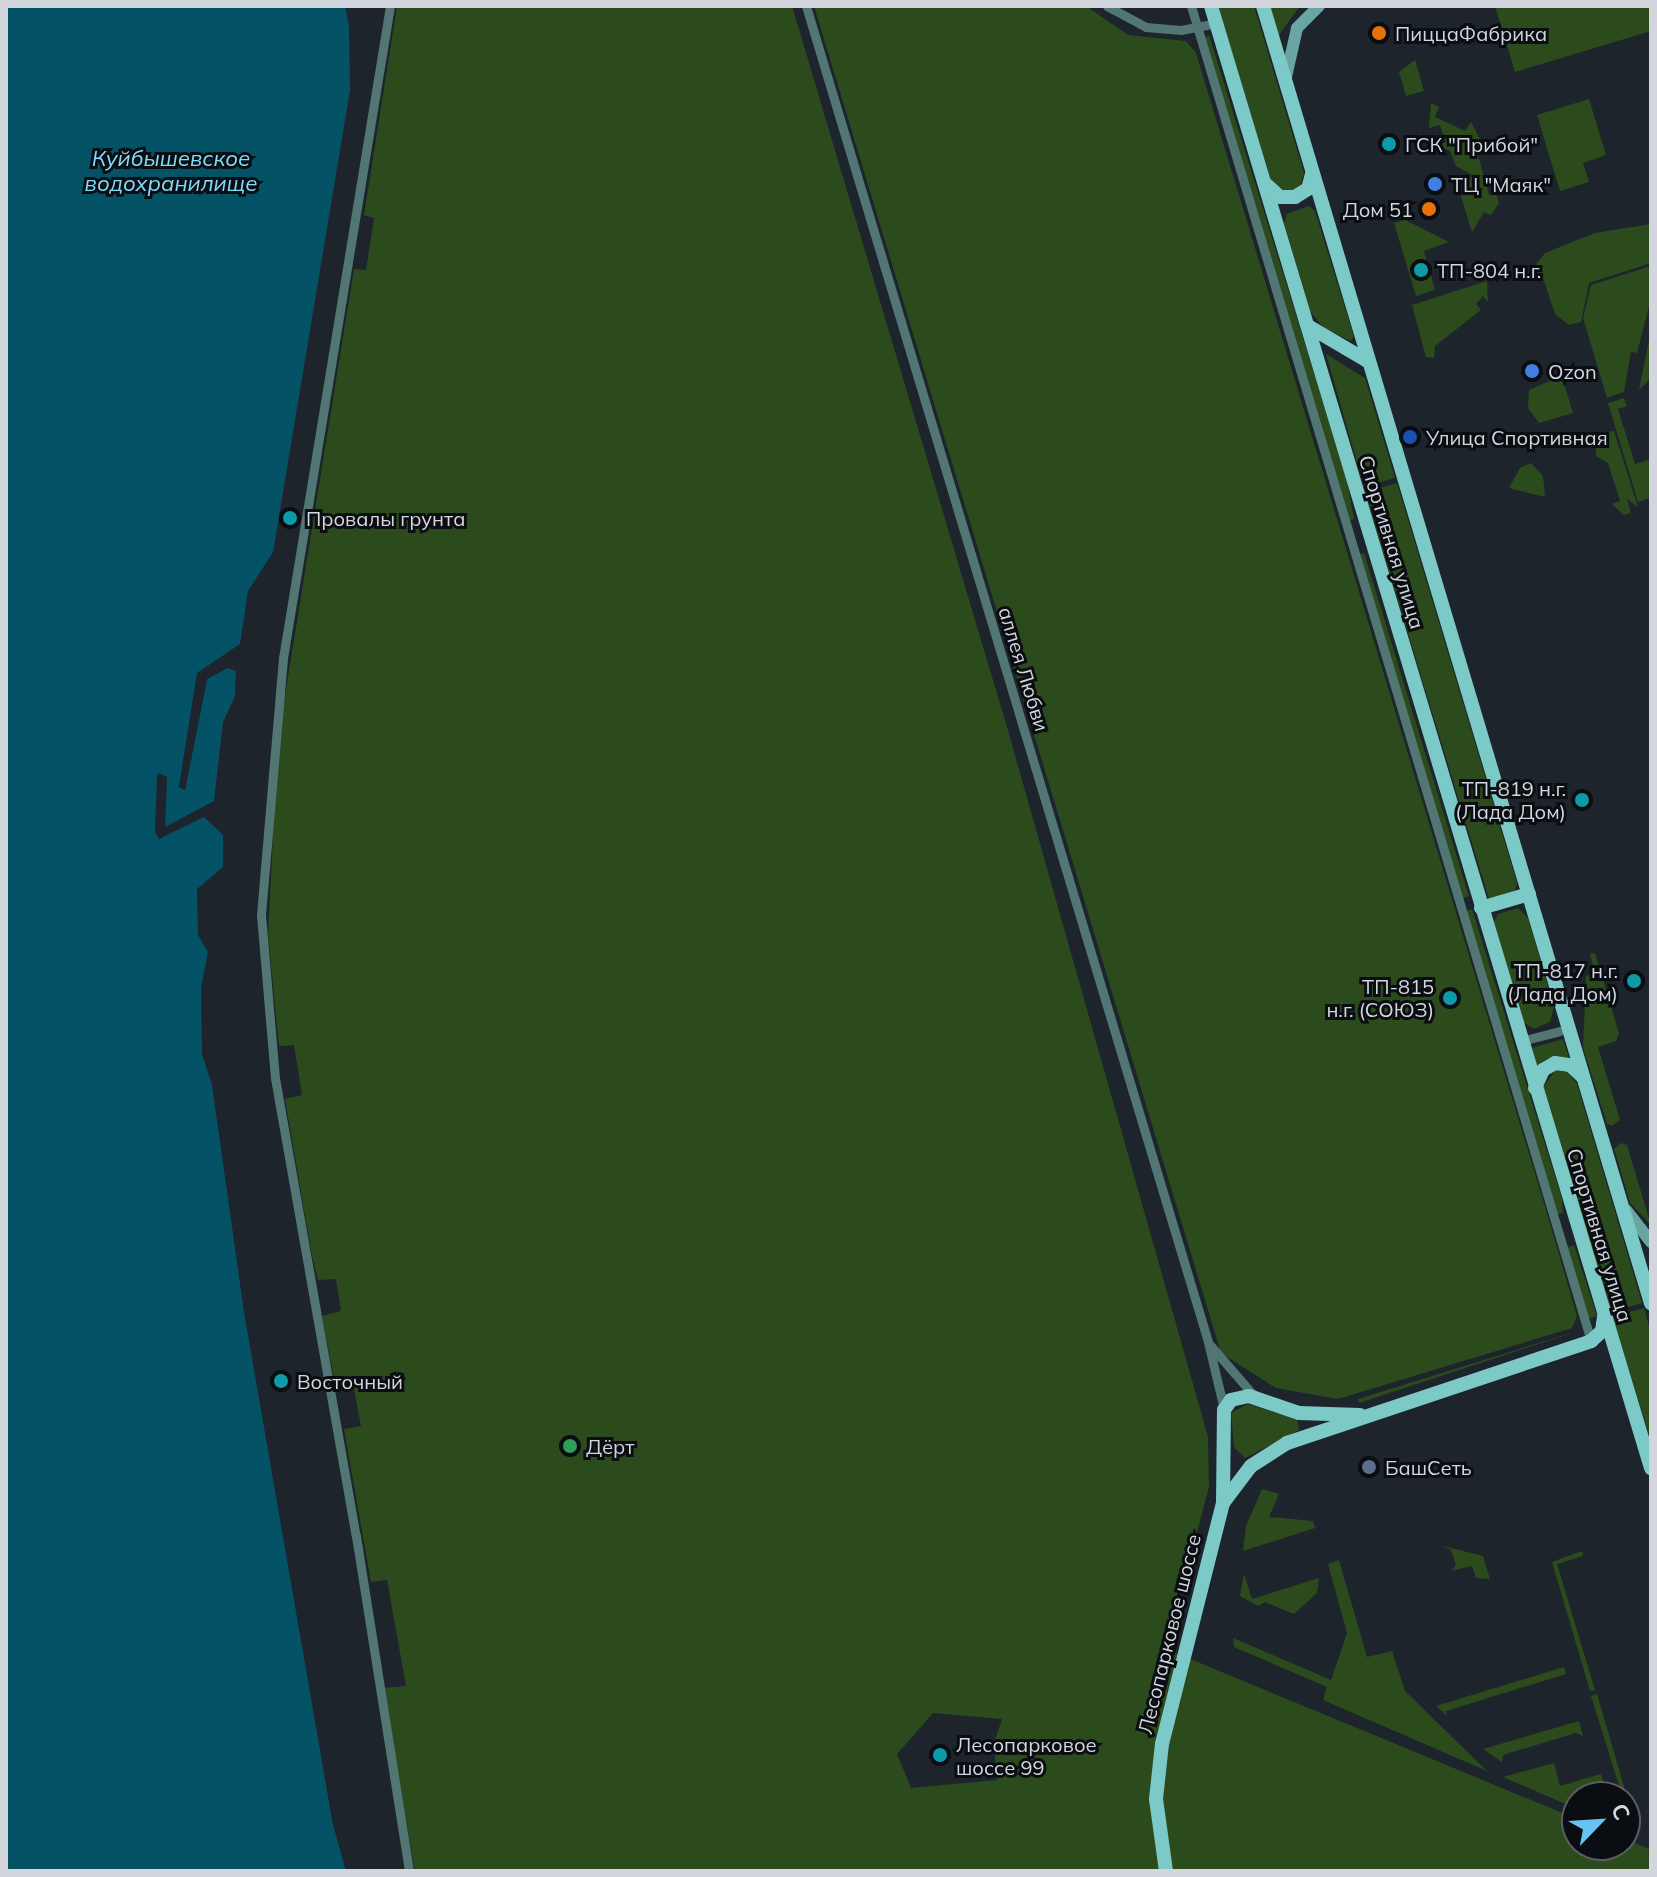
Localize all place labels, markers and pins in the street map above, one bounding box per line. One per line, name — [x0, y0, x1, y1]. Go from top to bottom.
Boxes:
place label: ПиццаФабрика — [1395, 21, 1547, 45]
marker: ПиццаФабрика — [1370, 24, 1388, 42]
place label: ГСК "Прибой" — [1405, 132, 1538, 156]
marker: ГСК "Прибой" — [1380, 135, 1398, 153]
place label: ТЦ "Маяк" — [1451, 172, 1551, 196]
marker: ТЦ "Маяк" — [1426, 175, 1444, 193]
place label: Дом 51 — [1343, 197, 1413, 221]
marker: Дом 51 — [1420, 200, 1438, 218]
place label: ТП-804 н.г. — [1437, 258, 1541, 282]
marker: ТП-804 н.г. — [1412, 261, 1430, 279]
place label: Ozon — [1548, 359, 1597, 383]
marker: Ozon — [1523, 362, 1541, 380]
place label: Улица Спортивная — [1426, 425, 1608, 449]
marker: Улица Спортивная — [1401, 428, 1419, 446]
place label: Провалы грунта — [306, 506, 465, 530]
marker: Провалы грунта — [281, 509, 299, 527]
place label: ТП-819 н.г. (Лада Дом) — [1455, 776, 1566, 823]
marker: ТП-819 н.г. (Лада Дом) — [1573, 791, 1591, 809]
place label: ТП-817 н.г. (Лада Дом) — [1507, 958, 1618, 1005]
marker: ТП-817 н.г. (Лада Дом) — [1625, 972, 1643, 990]
place label: ТП-815 н.г. (СОЮЗ) — [1326, 974, 1434, 1021]
marker: ТП-815 н.г. (СОЮЗ) — [1441, 989, 1459, 1007]
place label: Восточный — [297, 1369, 403, 1393]
marker: Восточный — [272, 1372, 290, 1390]
place label: Дёрт — [586, 1434, 634, 1458]
marker: Дёрт — [561, 1437, 579, 1455]
place label: БашСеть — [1385, 1455, 1472, 1479]
marker: БашСеть — [1360, 1458, 1378, 1476]
place label: Лесопарковое шоссе 99 — [956, 1732, 1097, 1779]
marker: Лесопарковое шоссе 99 — [931, 1746, 949, 1764]

